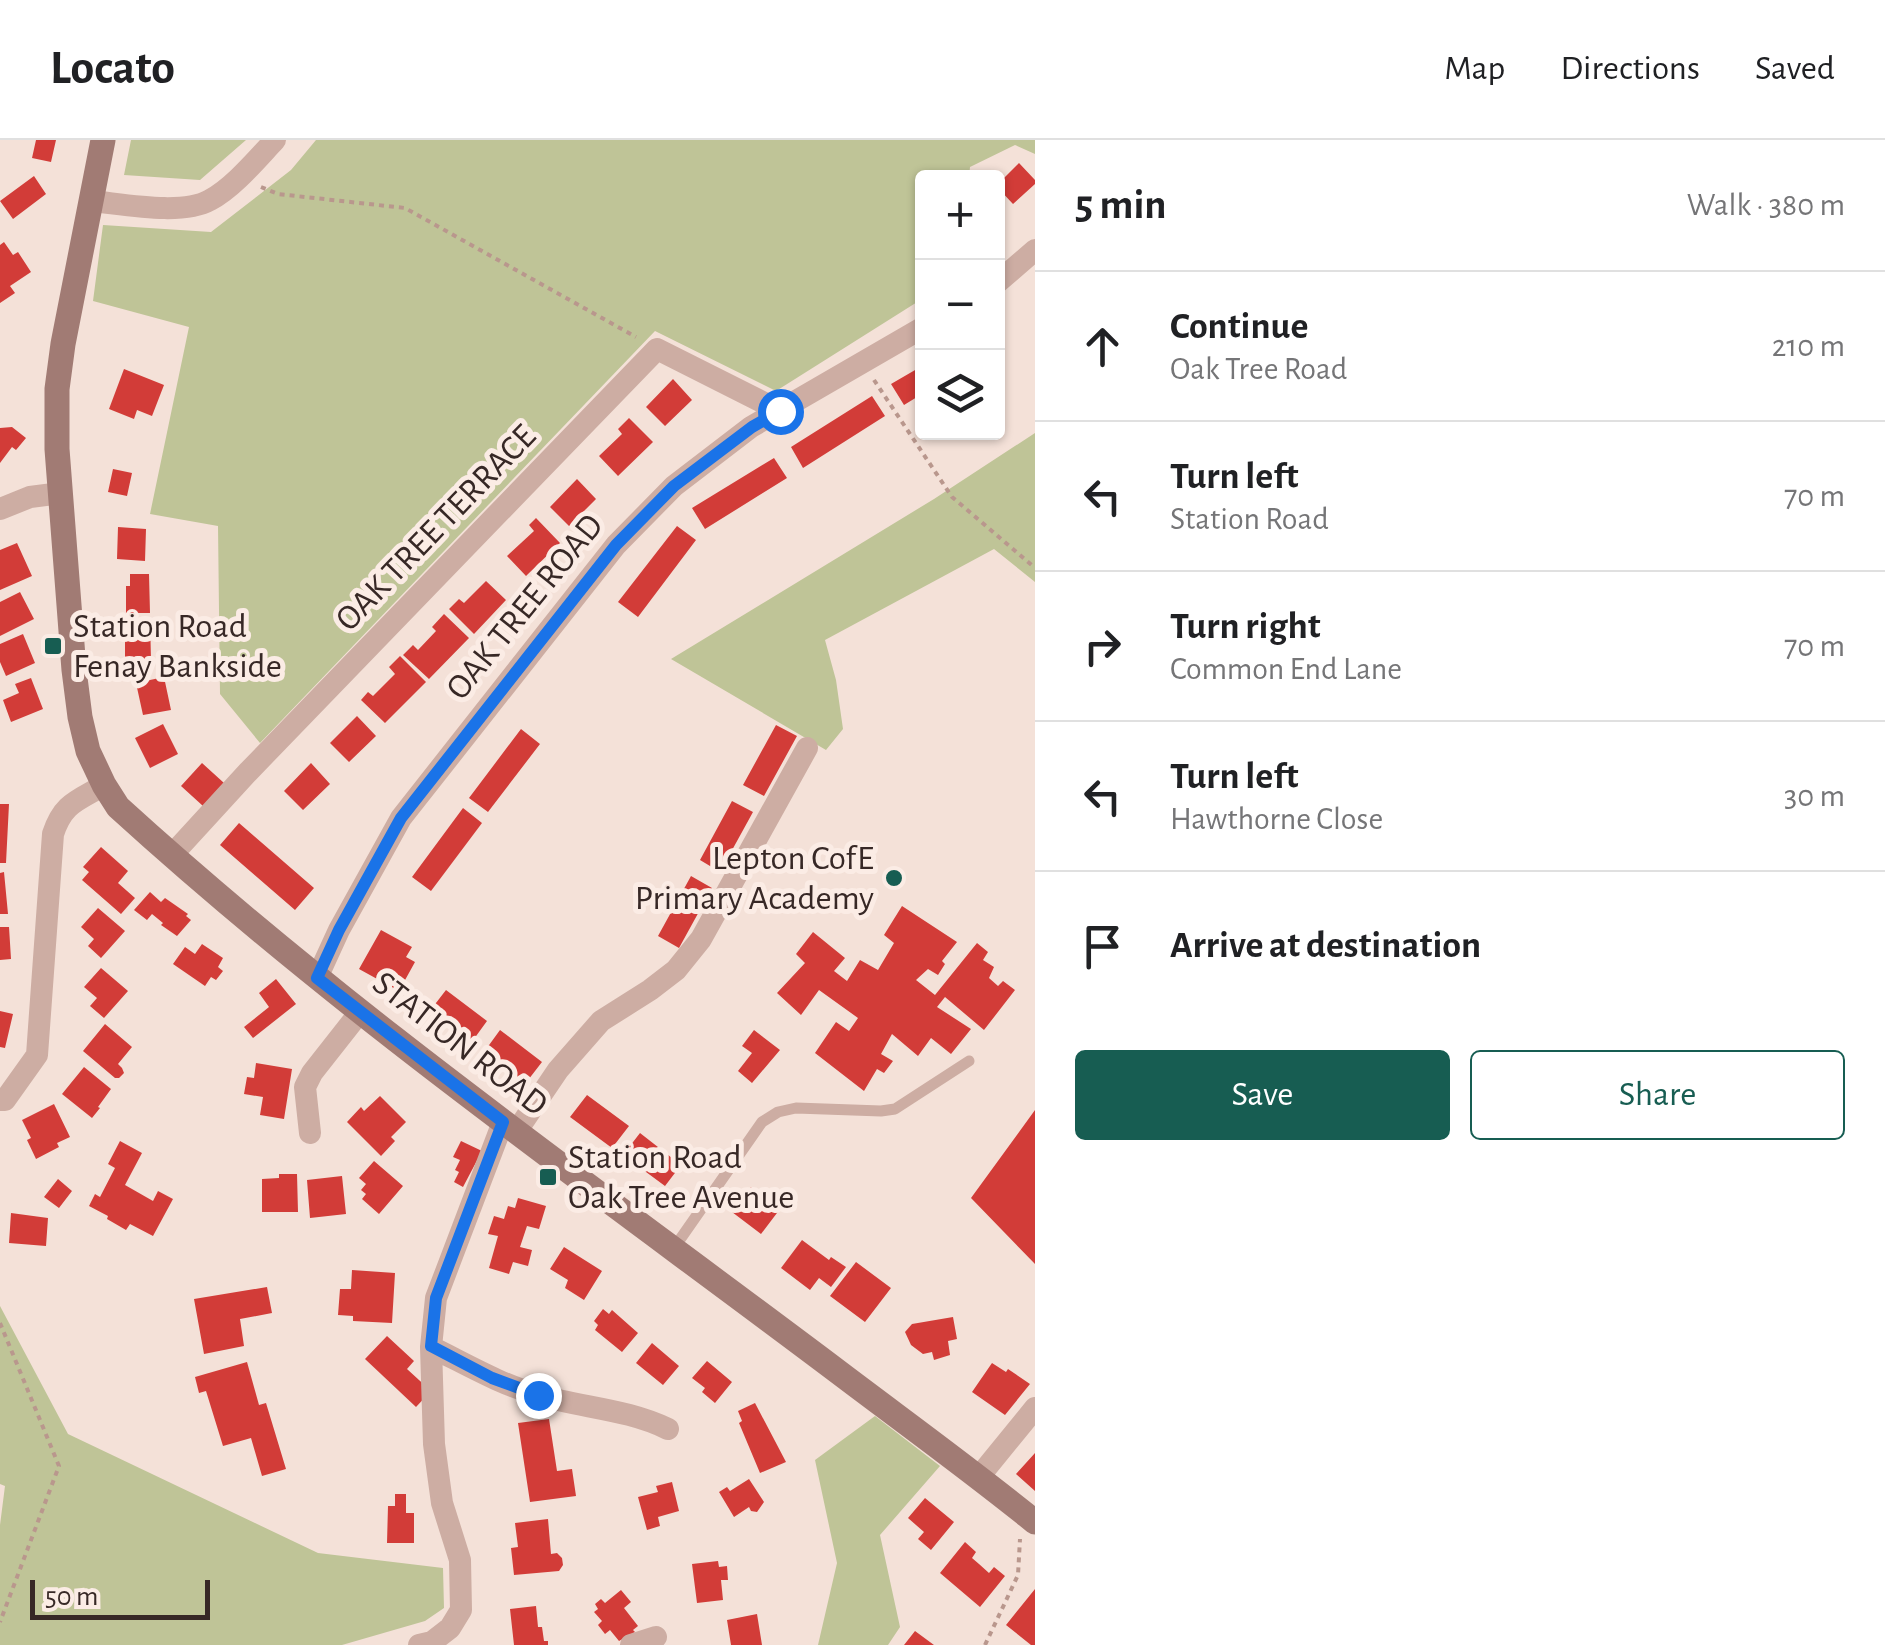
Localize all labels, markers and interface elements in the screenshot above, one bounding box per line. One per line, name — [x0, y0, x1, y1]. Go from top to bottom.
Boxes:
text: Locato — [50, 45, 175, 93]
text: Map — [1444, 51, 1505, 86]
text: Directions — [1560, 51, 1700, 86]
text: Saved — [1755, 51, 1835, 86]
map controls — [915, 170, 1005, 440]
button: + — [915, 170, 1005, 260]
text: 5 min — [1075, 184, 1167, 226]
text: Walk · 380 m — [1687, 189, 1845, 221]
button: − — [915, 260, 1005, 350]
text: Continue — [1170, 308, 1308, 346]
icon: ahead — [1075, 319, 1130, 374]
text: 210 m — [1772, 330, 1845, 362]
button: layers — [915, 350, 1005, 440]
text: Oak Tree Road — [1170, 353, 1347, 385]
route start — [758, 389, 804, 435]
street label: OAK TREE TERRACE — [329, 418, 543, 638]
text: Turn left — [1170, 458, 1298, 496]
icon: left — [1075, 469, 1130, 524]
text: 70 m — [1784, 480, 1845, 512]
text: Station Road — [1170, 503, 1329, 535]
street label: OAK TREE ROAD — [440, 508, 610, 706]
text: Turn right — [1170, 608, 1320, 646]
place label: Station Road Fenay Bankside — [73, 609, 282, 684]
icon: right — [1075, 619, 1130, 674]
text: 70 m — [1784, 630, 1845, 662]
marker: Station Road Fenay Bankside — [42, 635, 64, 657]
text: Common End Lane — [1170, 653, 1402, 685]
text: Turn left — [1170, 758, 1298, 796]
icon: left — [1075, 769, 1130, 824]
text: 30 m — [1784, 780, 1845, 812]
text: Hawthorne Close — [1170, 803, 1383, 835]
place label: Lepton CofE Primary Academy — [635, 841, 874, 916]
marker: Lepton CofE Primary Academy — [883, 867, 905, 889]
icon: arrive — [1075, 919, 1130, 974]
text: Arrive at destination — [1170, 927, 1481, 965]
street label: STATION ROAD — [366, 965, 554, 1123]
button: Save — [1075, 1050, 1450, 1140]
button: Share — [1470, 1050, 1845, 1140]
place label: Station Road Oak Tree Avenue — [568, 1140, 794, 1215]
marker: Station Road Oak Tree Avenue — [537, 1166, 559, 1188]
route end — [516, 1373, 562, 1419]
scale bar — [30, 1575, 210, 1620]
text: 50 m — [45, 1583, 99, 1611]

